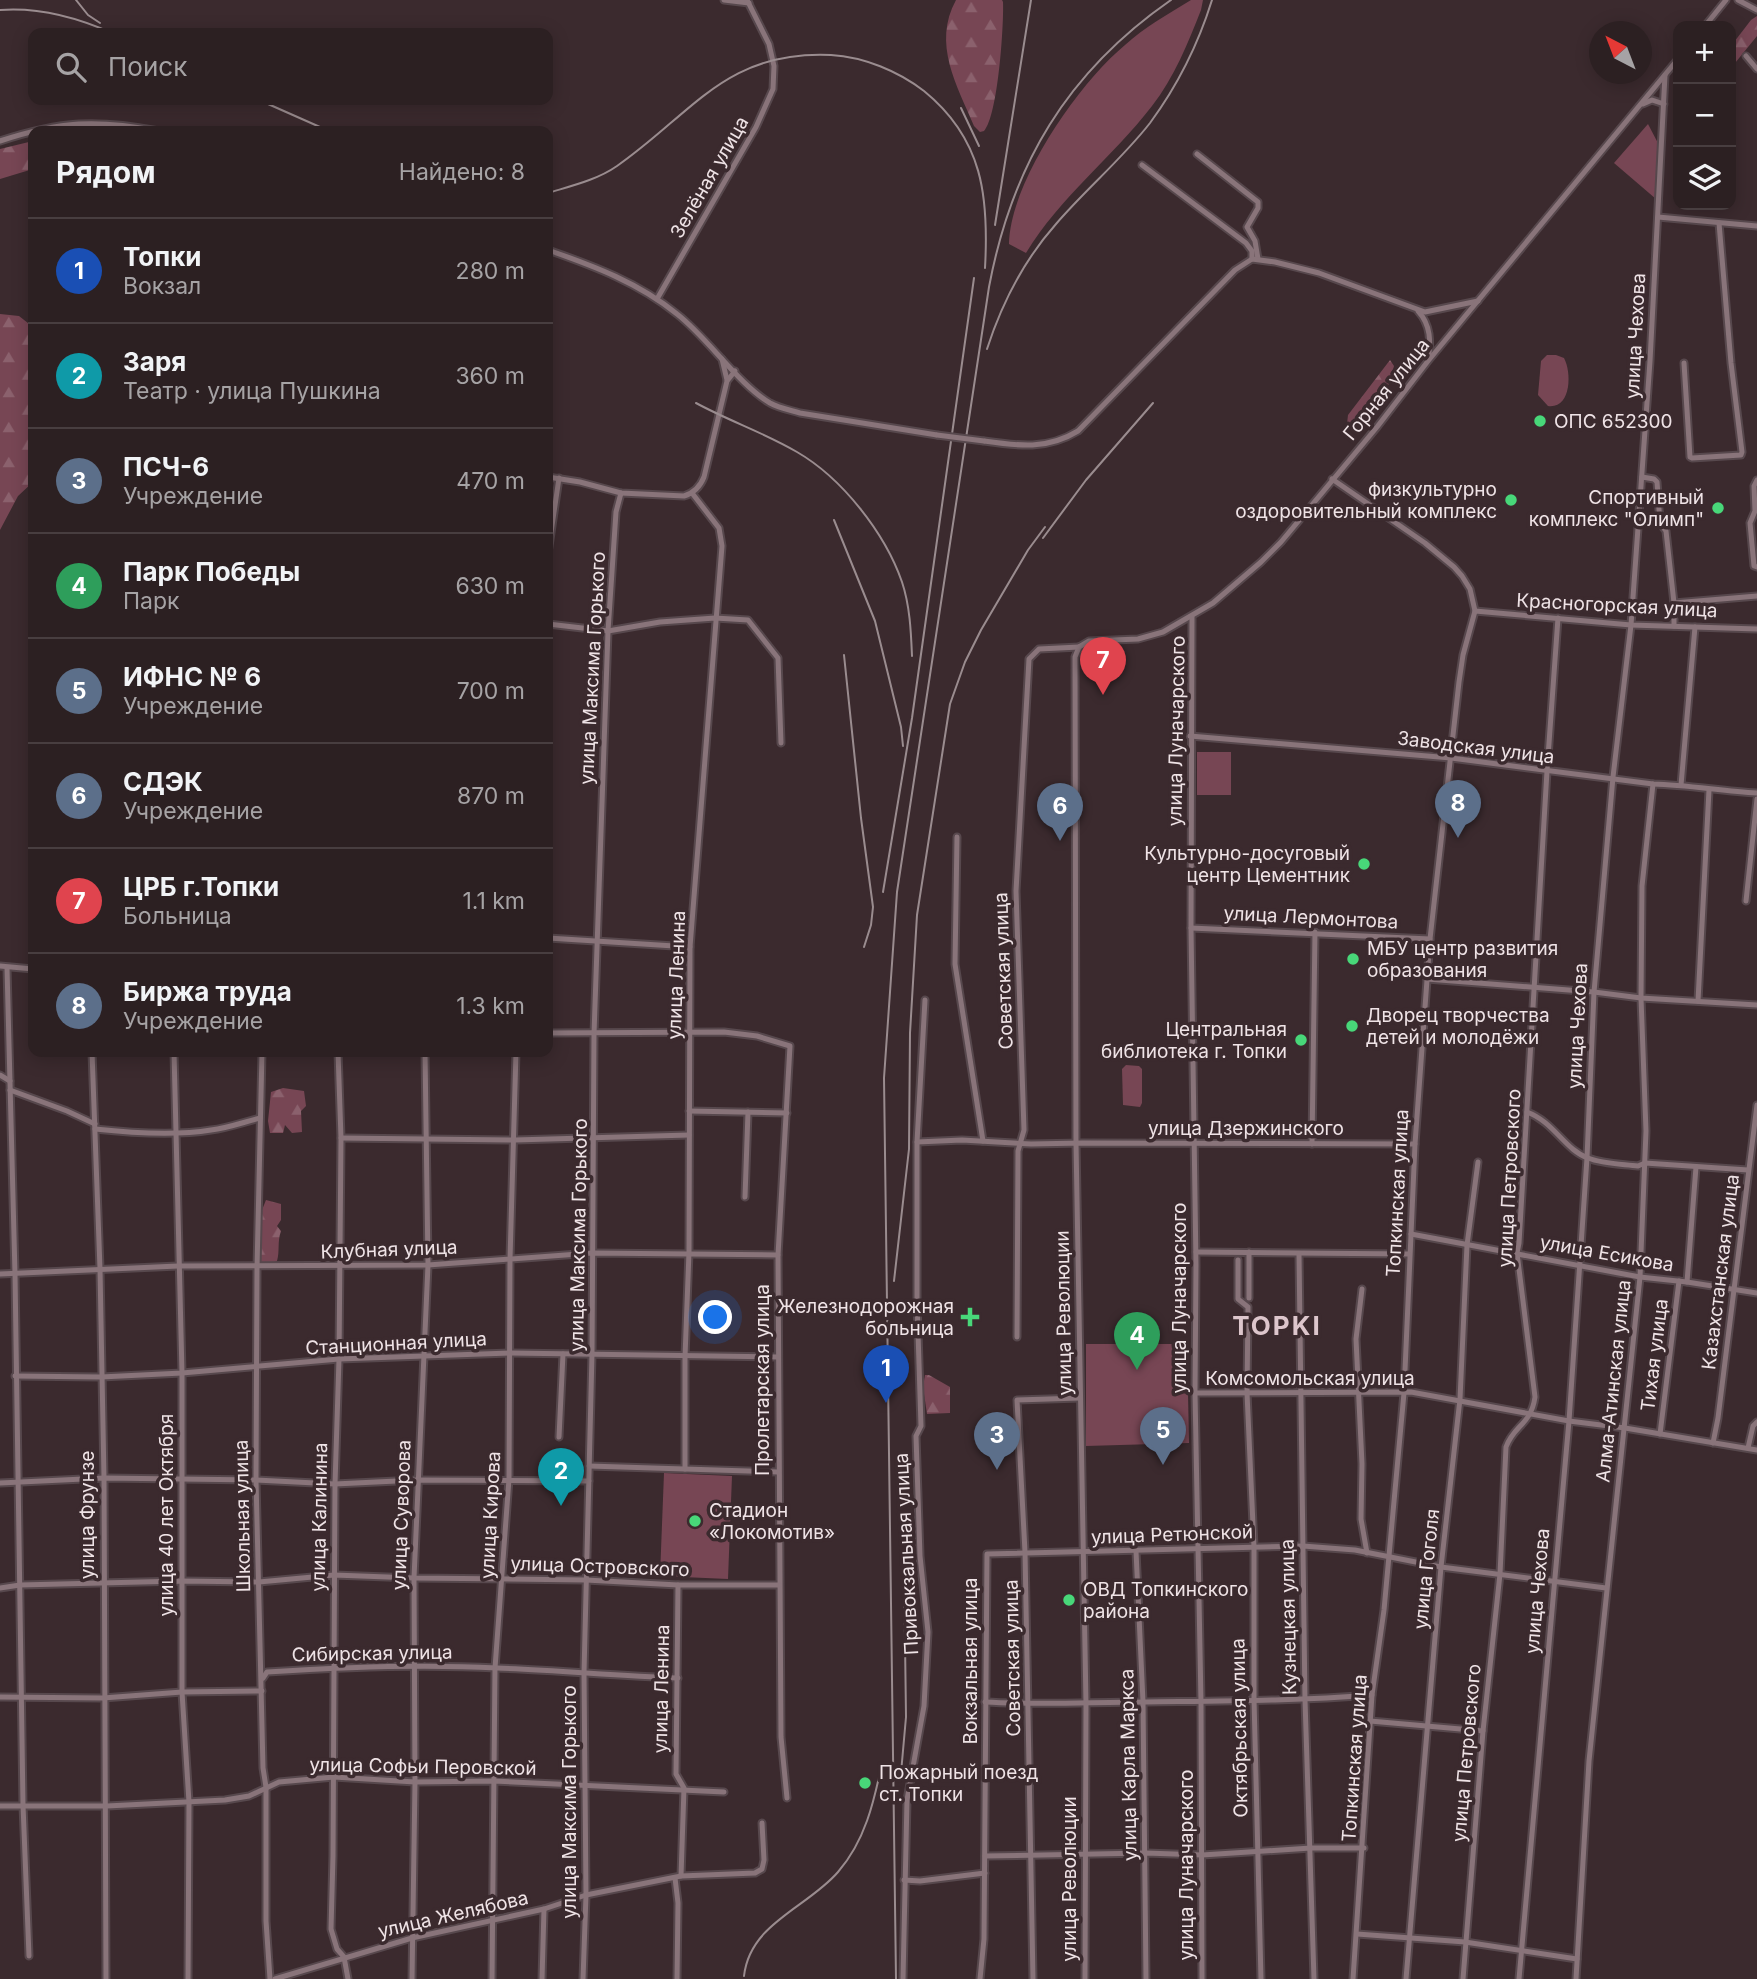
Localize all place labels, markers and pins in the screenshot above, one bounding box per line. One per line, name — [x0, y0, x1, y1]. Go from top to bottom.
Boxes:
place label: ОПС 652300 — [1554, 410, 1673, 433]
marker: ОПС 652300 — [1532, 413, 1548, 429]
place label: физкультурно оздоровительный комплекс — [1235, 478, 1497, 523]
place label: Спортивный комплекс "Олимп" — [1529, 486, 1704, 531]
marker: физкультурно оздоровительный комплекс — [1503, 492, 1519, 508]
marker: Спортивный комплекс "Олимп" — [1710, 500, 1726, 516]
pin: 7 — [1080, 637, 1126, 695]
pin: 8 — [1435, 780, 1481, 838]
pin: 6 — [1037, 783, 1083, 841]
place label: Культурно-досуговый центр Цементник — [1144, 842, 1351, 887]
marker: Культурно-досуговый центр Цементник — [1356, 856, 1372, 872]
place label: МБУ центр развития образования — [1367, 937, 1558, 982]
marker: МБУ центр развития образования — [1345, 951, 1361, 967]
place label: Дворец творчества детей и молодёжи — [1366, 1004, 1550, 1049]
place label: Центральная библиотека г. Топки — [1101, 1018, 1287, 1063]
marker: Дворец творчества детей и молодёжи — [1344, 1018, 1360, 1034]
marker: Центральная библиотека г. Топки — [1293, 1032, 1309, 1048]
place label: Железнодорожная больница — [777, 1295, 954, 1340]
marker: Железнодорожная больница — [960, 1307, 980, 1327]
pin: 4 — [1114, 1312, 1160, 1370]
pin: 1 — [863, 1345, 909, 1403]
pin: 5 — [1140, 1407, 1186, 1465]
pin: 3 — [974, 1412, 1020, 1470]
pin: 2 — [538, 1448, 584, 1506]
place label: Стадион «Локомотив» — [709, 1499, 835, 1544]
marker: Стадион «Локомотив» — [687, 1513, 703, 1529]
place label: ОВД Топкинского района — [1083, 1578, 1248, 1623]
marker: ОВД Топкинского района — [1061, 1592, 1077, 1608]
place label: Пожарный поезд ст. Топки — [879, 1761, 1039, 1806]
marker: Пожарный поезд ст. Топки — [857, 1775, 873, 1791]

